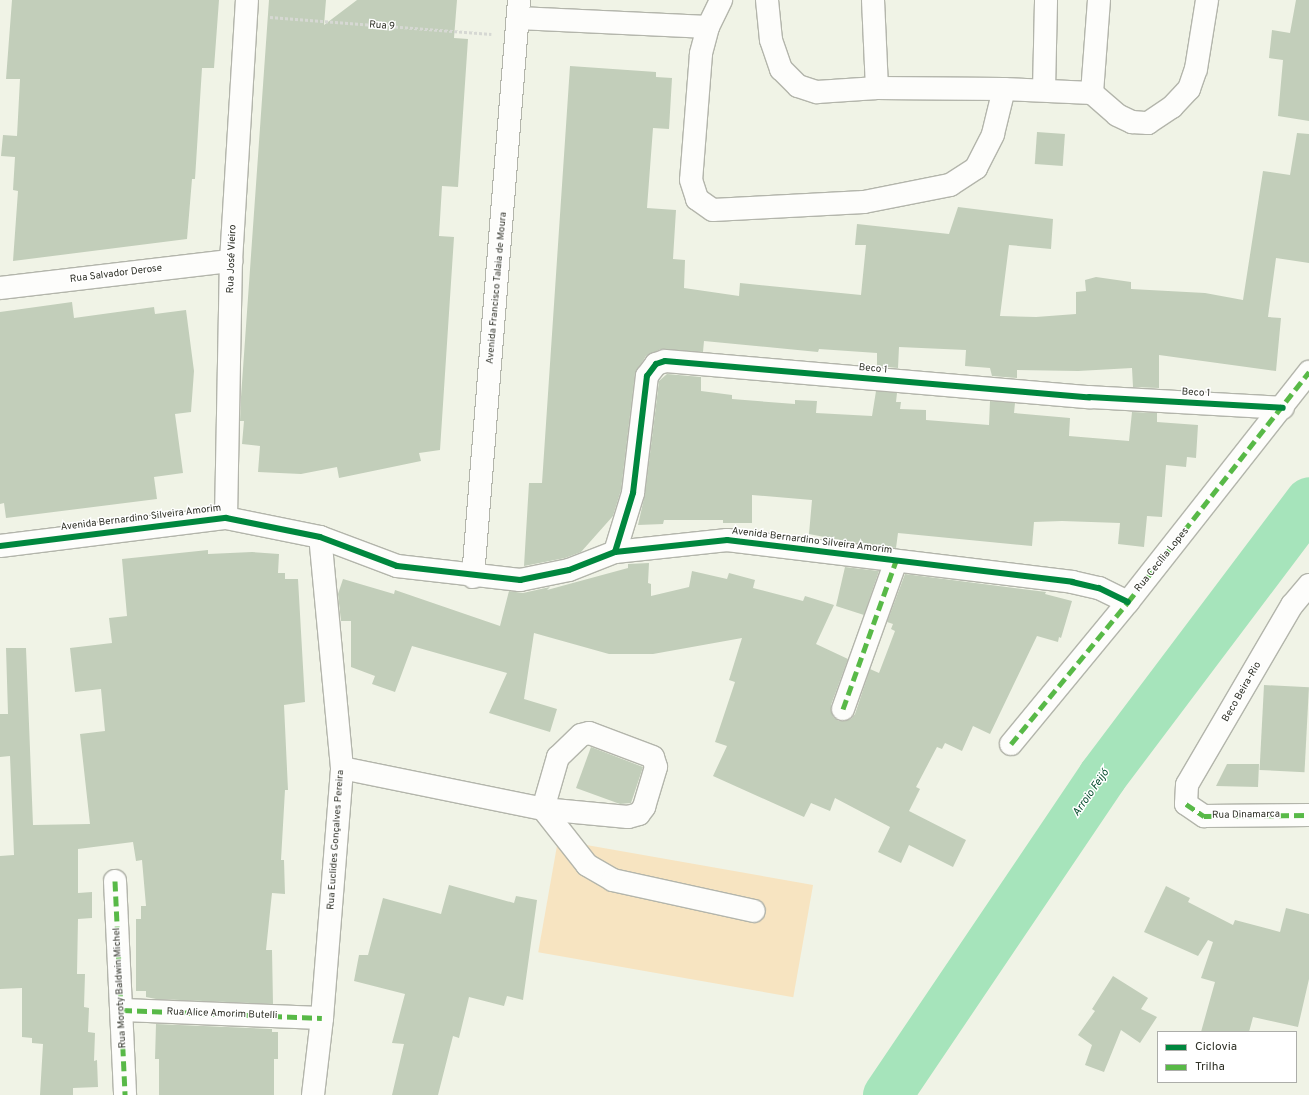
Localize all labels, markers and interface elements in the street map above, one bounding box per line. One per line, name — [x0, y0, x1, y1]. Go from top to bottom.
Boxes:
street label: Rua 9 — [369, 19, 395, 33]
street label: Avenida Francisco Talaia de Moura — [484, 211, 510, 365]
street label: Rua José Vieiro — [225, 224, 239, 294]
street label: Rua Salvador Derose — [69, 262, 163, 286]
street label: Beco 1 — [858, 362, 888, 376]
street label: Beco 1 — [1181, 386, 1211, 400]
street label: Avenida Bernardino Silveira Amorim — [60, 502, 222, 534]
street label: Avenida Bernardino Silveira Amorim — [731, 525, 893, 557]
street label: Rua Cecília Lopes — [1132, 525, 1192, 595]
street label: Beco Beira-Rio — [1220, 660, 1264, 724]
water label: Arroio Feijó — [1070, 767, 1112, 819]
street label: Rua Euclides Gonçalves Pereira — [325, 770, 347, 910]
street label: Rua Dinamarca — [1212, 808, 1280, 822]
street label: Rua Moroty Baldwin Michel — [111, 927, 129, 1049]
street label: Rua Alice Amorim Butelli — [166, 1006, 278, 1022]
legend — [1157, 1031, 1297, 1083]
text: Ciclovia — [1195, 1039, 1237, 1055]
text: Trilha — [1195, 1059, 1225, 1075]

